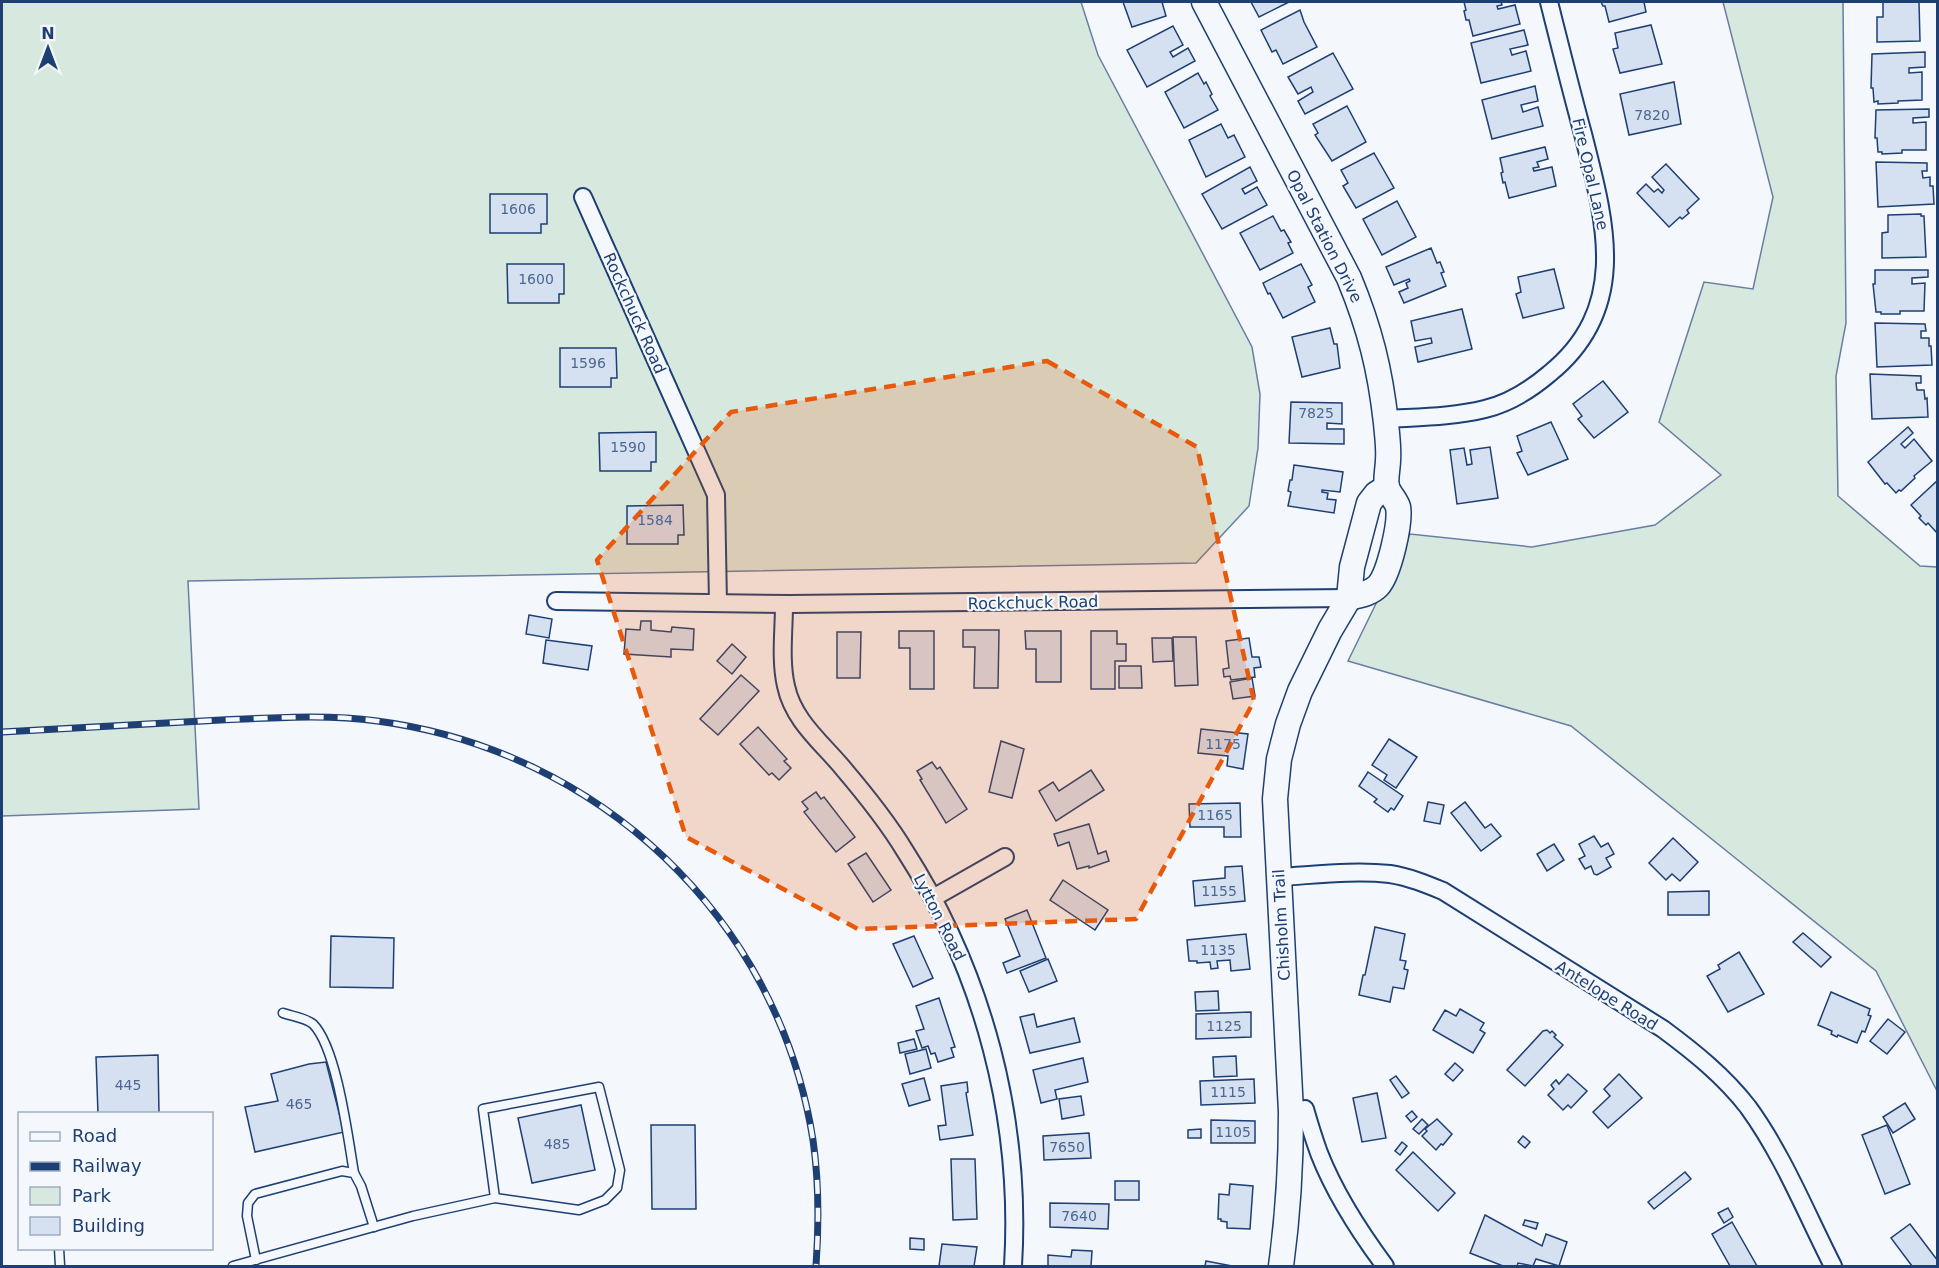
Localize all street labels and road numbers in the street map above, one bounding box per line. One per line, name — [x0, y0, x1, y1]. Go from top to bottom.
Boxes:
street label: Fire Opal Lane — [1568, 116, 1613, 232]
street label: Opal Station Drive — [1283, 167, 1366, 306]
street label: Rockchuck Road — [599, 250, 670, 377]
street label: Rockchuck Road — [968, 592, 1098, 613]
street label: Chisholm Trail — [1269, 869, 1294, 981]
street label: Lytton Road — [910, 871, 969, 964]
street label: Antelope Road — [1552, 956, 1661, 1034]

